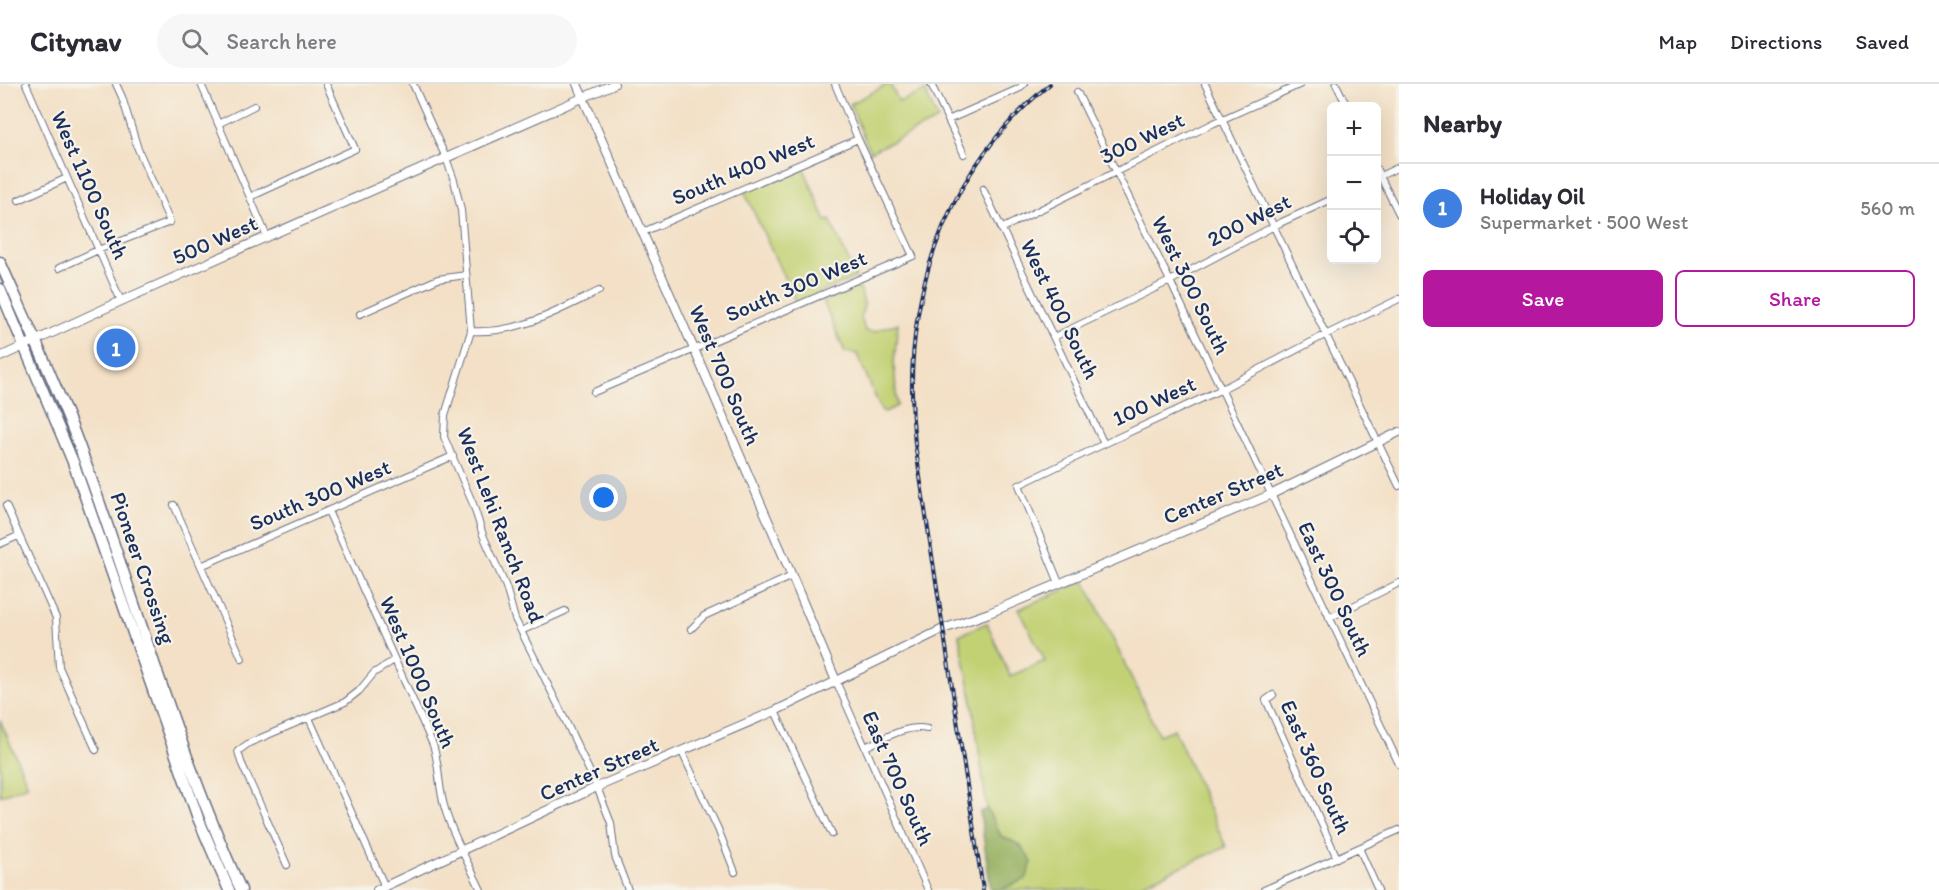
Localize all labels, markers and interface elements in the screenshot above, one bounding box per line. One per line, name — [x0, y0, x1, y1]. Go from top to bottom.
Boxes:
search box — [157, 14, 577, 68]
text: Citynav — [30, 24, 121, 58]
icon: search — [178, 25, 211, 58]
text: Search here — [226, 28, 337, 55]
text: Map — [1659, 29, 1697, 54]
text: Directions — [1730, 29, 1822, 54]
text: Saved — [1855, 29, 1909, 54]
map controls — [1327, 102, 1381, 264]
button: + — [1327, 102, 1381, 156]
street label: 300 West — [1095, 106, 1189, 170]
street label: West 1100 South — [45, 107, 135, 263]
text: Nearby — [1423, 107, 1502, 139]
street label: South 400 West — [668, 127, 818, 211]
button: − — [1327, 156, 1381, 210]
text: Holiday Oil — [1480, 183, 1585, 210]
street label: 200 West — [1203, 187, 1295, 253]
text: 1 — [1438, 196, 1447, 220]
text: 560 m — [1860, 196, 1915, 220]
street label: 500 West — [168, 209, 262, 271]
button: locate — [1327, 210, 1381, 264]
text: Supermarket · 500 West — [1480, 210, 1688, 234]
street label: West 300 South — [1146, 211, 1236, 359]
street label: West 400 South — [1015, 235, 1105, 383]
street label: South 300 West — [721, 244, 871, 328]
button: Save — [1423, 270, 1663, 327]
button: Share — [1675, 270, 1915, 327]
street label: West 700 South — [683, 301, 767, 449]
pin: 1 — [96, 326, 136, 370]
street label: 100 West — [1108, 370, 1200, 432]
street label: West Lehi Ranch Road — [451, 423, 551, 627]
street label: South 300 West — [245, 453, 395, 537]
street label: Center Street — [1159, 456, 1287, 530]
your location — [589, 483, 618, 512]
street label: Pioneer Crossing — [104, 488, 182, 648]
street label: East 300 South — [1292, 517, 1378, 661]
street label: West 1000 South — [374, 592, 462, 752]
street label: East 360 South — [1274, 696, 1358, 838]
street label: East 700 South — [856, 706, 940, 850]
street label: Center Street — [535, 731, 663, 807]

